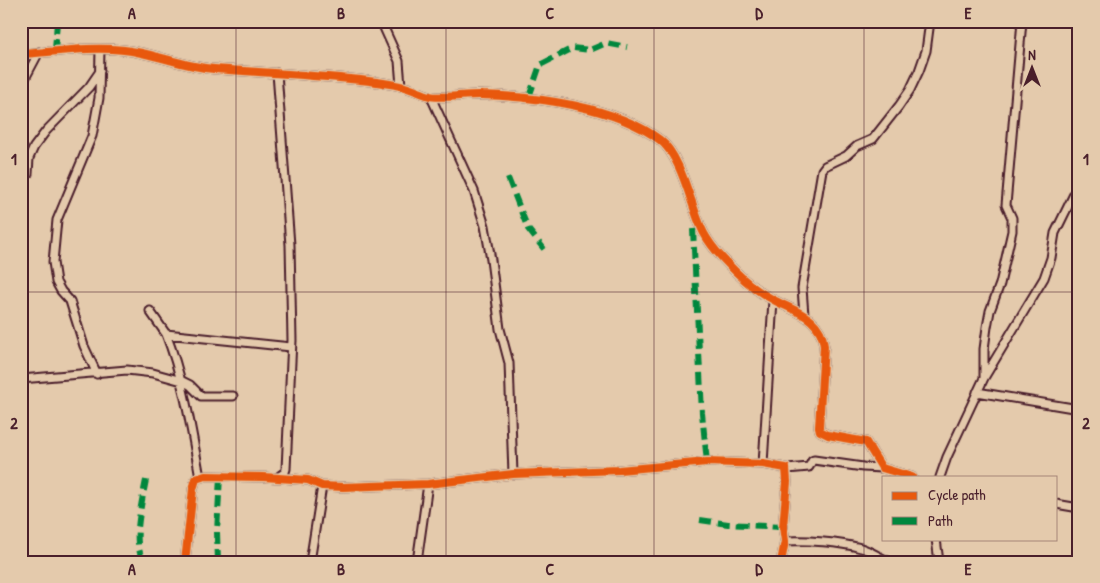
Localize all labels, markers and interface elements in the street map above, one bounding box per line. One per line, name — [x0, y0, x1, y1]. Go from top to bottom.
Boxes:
text: A — [128, 2, 136, 24]
text: B — [337, 2, 345, 24]
text: C — [546, 2, 555, 24]
text: D — [755, 2, 763, 24]
text: E — [964, 2, 972, 24]
north arrow — [1008, 42, 1058, 92]
text: N — [1028, 45, 1036, 64]
text: 1 — [11, 148, 17, 170]
text: 1 — [1083, 148, 1089, 170]
text: 2 — [10, 412, 18, 434]
text: 2 — [1082, 412, 1090, 434]
legend — [882, 476, 1058, 540]
text: Cycle path — [928, 484, 986, 505]
text: Path — [928, 510, 953, 531]
text: A — [128, 558, 136, 580]
text: B — [337, 558, 345, 580]
text: C — [546, 558, 555, 580]
text: D — [755, 558, 763, 580]
text: E — [964, 558, 972, 580]

